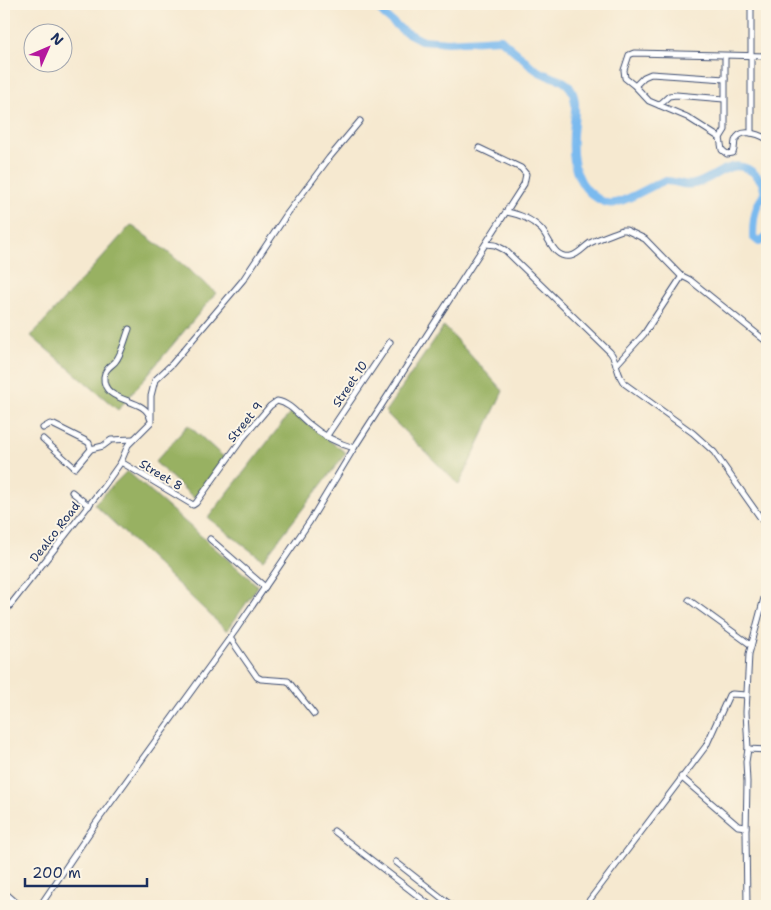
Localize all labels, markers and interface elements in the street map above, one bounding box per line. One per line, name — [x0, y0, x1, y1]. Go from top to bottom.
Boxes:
north arrow — [22, 22, 72, 72]
text: N — [47, 29, 67, 49]
street label: Street 10 — [329, 358, 371, 410]
street label: Street 9 — [224, 398, 266, 446]
street label: Street 8 — [136, 456, 186, 494]
street label: Dealco Road — [26, 498, 84, 566]
scale bar — [25, 855, 148, 887]
text: 200 m — [32, 863, 81, 883]

